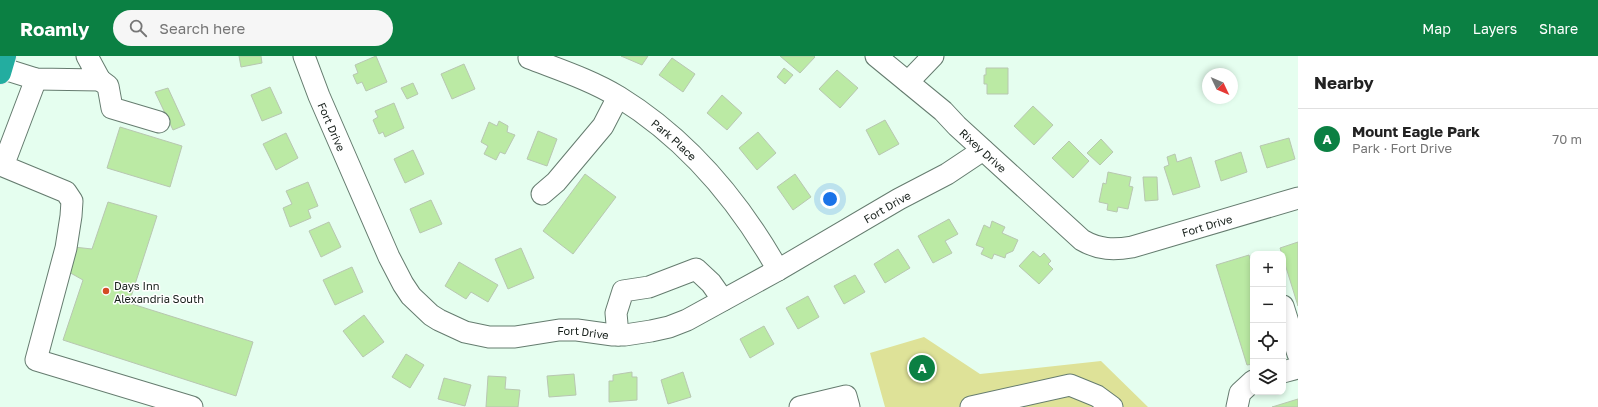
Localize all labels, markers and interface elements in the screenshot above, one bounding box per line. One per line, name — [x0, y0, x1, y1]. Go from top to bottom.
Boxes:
search box — [113, 10, 393, 46]
text: Roamly — [20, 17, 89, 40]
icon: search — [127, 17, 149, 39]
text: Search here — [159, 19, 245, 37]
text: Map — [1422, 20, 1451, 37]
text: Layers — [1473, 20, 1517, 37]
text: Share — [1539, 20, 1578, 37]
north arrow — [1202, 68, 1238, 104]
text: Nearby — [1314, 72, 1374, 93]
street label: Fort Drive — [316, 100, 349, 153]
street label: Park Place — [649, 116, 700, 163]
text: Mount Eagle Park — [1352, 122, 1480, 140]
street label: Rixey Drive — [957, 126, 1010, 175]
text: A — [1322, 131, 1332, 147]
text: 70 m — [1552, 131, 1582, 147]
text: Park · Fort Drive — [1352, 140, 1452, 156]
street label: Fort Drive — [861, 188, 912, 225]
your location — [820, 189, 840, 209]
street label: Fort Drive — [1180, 211, 1234, 239]
map controls — [1250, 251, 1286, 395]
button: + — [1250, 251, 1286, 287]
place label: Days Inn Alexandria South — [114, 279, 204, 305]
marker: Days Inn Alexandria South — [101, 286, 111, 296]
button: − — [1250, 287, 1286, 323]
button: locate — [1250, 323, 1286, 359]
street label: Fort Drive — [557, 324, 610, 341]
pin: A — [909, 353, 935, 383]
button: layers — [1250, 359, 1286, 395]

